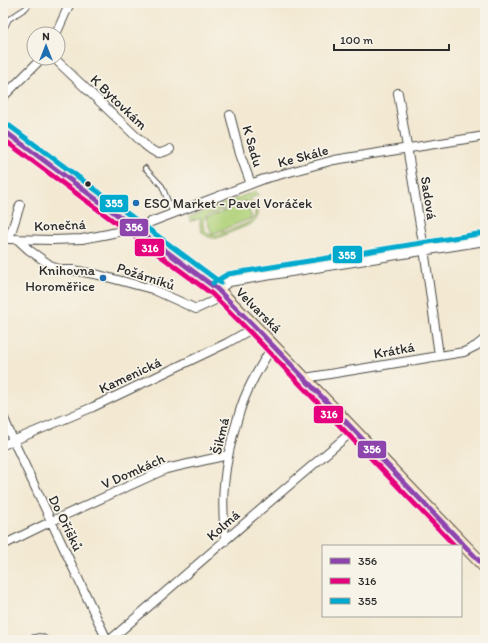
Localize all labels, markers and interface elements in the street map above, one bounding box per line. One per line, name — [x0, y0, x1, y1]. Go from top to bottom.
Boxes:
north arrow — [26, 26, 66, 66]
scale bar — [334, 26, 449, 52]
text: N — [42, 30, 50, 43]
text: 100 m — [340, 33, 373, 47]
street label: K Bytovkám — [87, 71, 151, 134]
street label: K Sadu — [238, 123, 267, 169]
street label: Ke Skále — [276, 141, 331, 171]
street label: Sadová — [417, 175, 440, 222]
unlabelled marker — [83, 179, 93, 189]
line badge: 355 — [99, 194, 129, 213]
place label: ESO Market - Pavel Voráček — [144, 195, 313, 212]
text: 355 — [105, 197, 123, 210]
marker: ESO Market - Pavel Voráček — [131, 198, 141, 208]
street label: Konečná — [34, 216, 87, 235]
line badge: 356 — [119, 218, 149, 237]
text: 356 — [125, 221, 143, 234]
line badge: 316 — [134, 238, 165, 257]
text: 316 — [142, 242, 159, 255]
line badge: 355 — [332, 245, 363, 264]
text: 355 — [338, 249, 356, 262]
street label: Požárníků — [115, 259, 177, 294]
place label: Knihovna Horoměřice — [25, 262, 96, 295]
marker: Knihovna Horoměřice — [98, 273, 108, 283]
street label: Velvarská — [232, 284, 286, 337]
street label: Krátká — [372, 338, 417, 362]
street label: Kamenická — [96, 353, 165, 397]
line badge: 316 — [313, 405, 344, 424]
text: 316 — [321, 408, 338, 421]
street label: Šikmá — [208, 415, 233, 456]
line badge: 356 — [357, 440, 387, 459]
text: 356 — [363, 443, 381, 456]
street label: V Domkách — [99, 450, 168, 493]
street label: Do Oříšků — [45, 492, 86, 554]
street label: Kolmá — [203, 506, 244, 544]
legend — [322, 545, 462, 617]
text: 356 — [358, 554, 377, 568]
text: 316 — [358, 574, 376, 588]
text: 355 — [358, 594, 377, 608]

